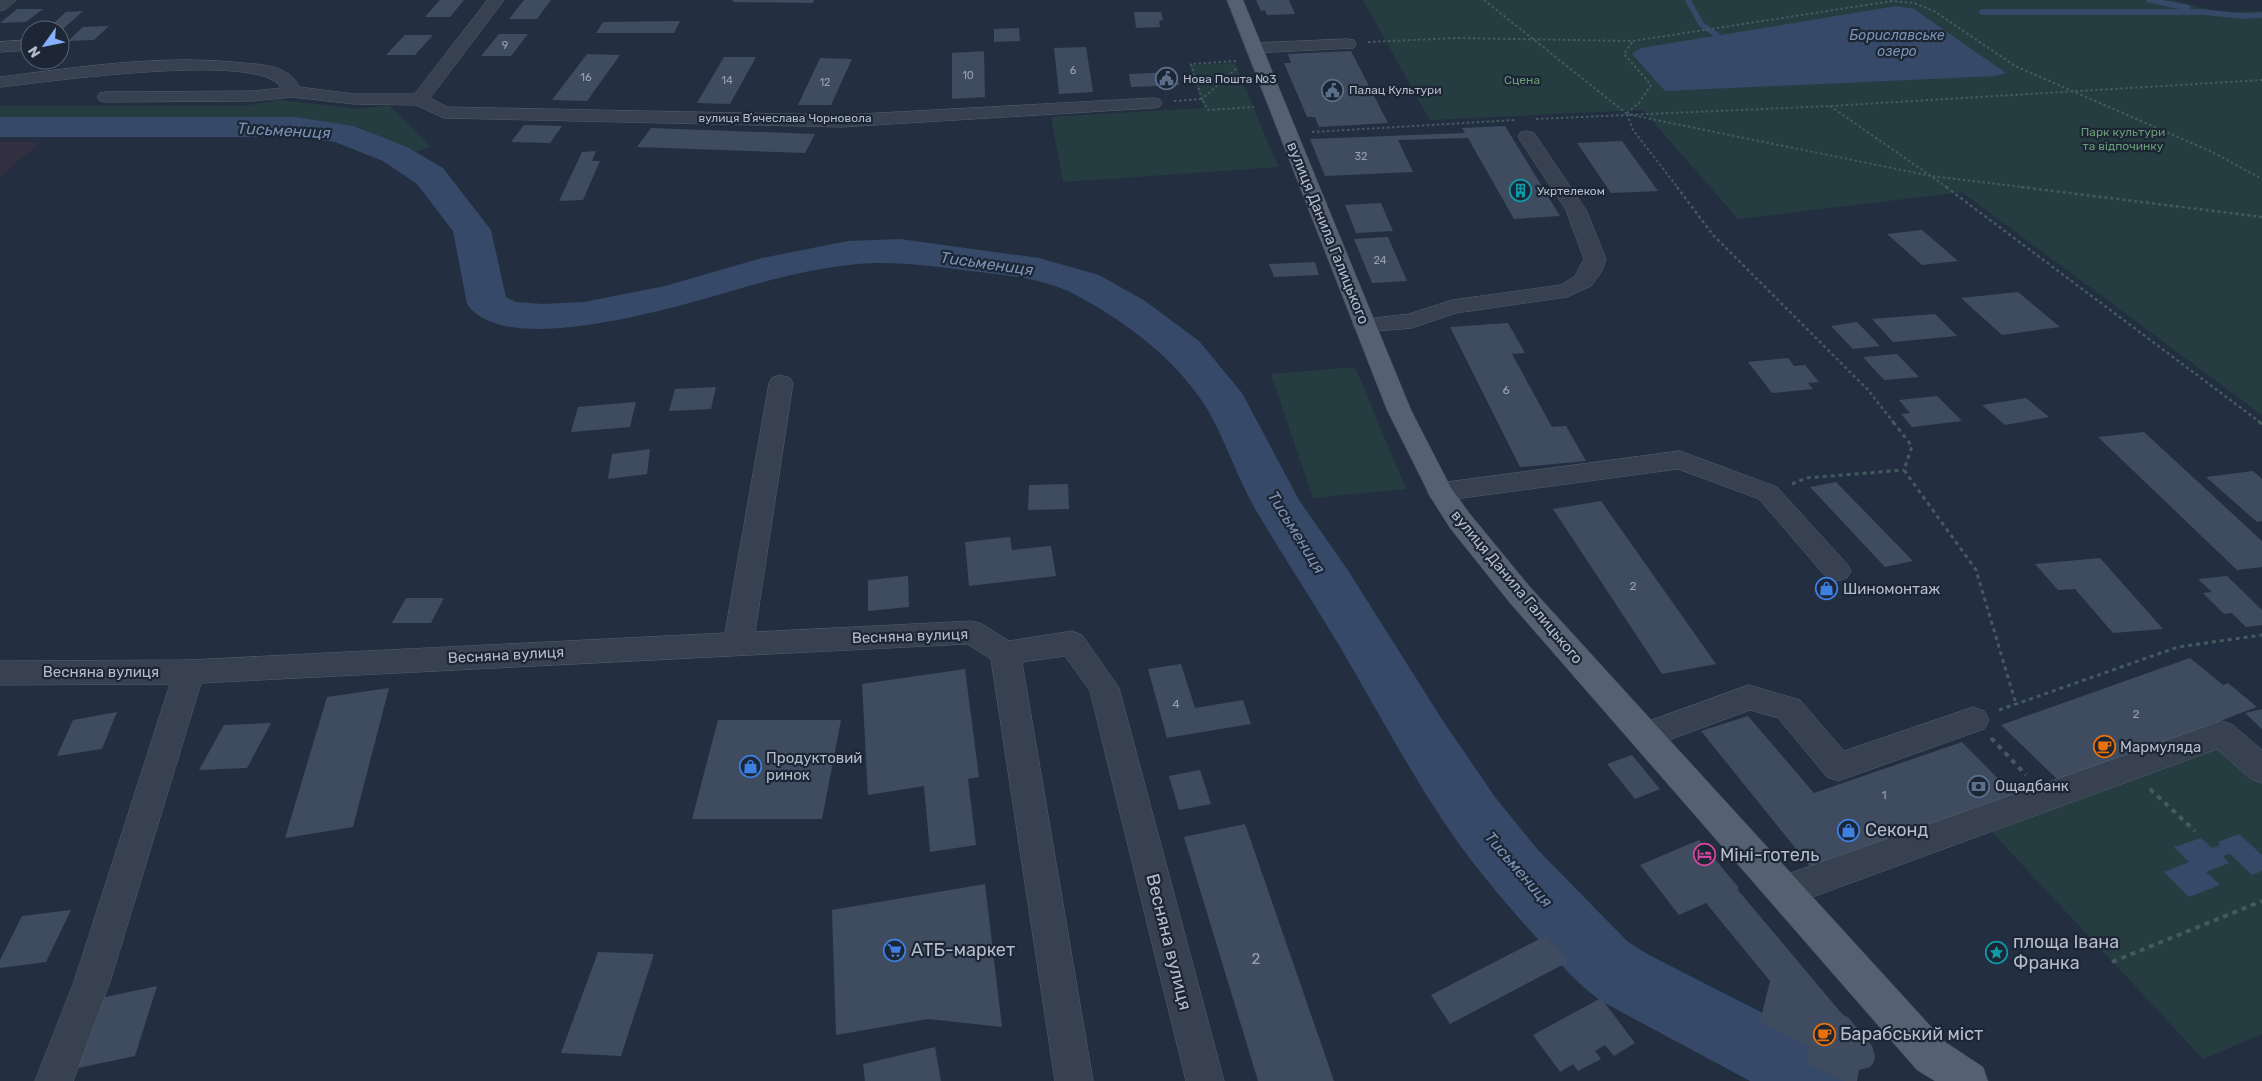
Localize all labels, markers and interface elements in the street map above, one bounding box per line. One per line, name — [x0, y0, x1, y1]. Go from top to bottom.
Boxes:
north arrow — [20, 20, 70, 70]
water label: Бориславське озеро — [1849, 27, 1945, 60]
house number: 9 — [502, 39, 508, 52]
text: N — [25, 43, 44, 61]
house number: 6 — [1070, 64, 1077, 77]
public building icon: Нова Пошта №3 — [1155, 67, 1179, 91]
house number: 10 — [962, 69, 974, 82]
house number: 16 — [580, 71, 592, 84]
place label: Нова Пошта №3 — [1183, 72, 1276, 86]
park label: Сцена — [1504, 73, 1540, 87]
house number: 14 — [721, 74, 733, 87]
house number: 12 — [819, 76, 831, 89]
public building icon: Палац Культури — [1321, 78, 1345, 102]
place label: Палац Культури — [1349, 83, 1442, 97]
street label: вулиця Вʼячеслава Чорновола — [698, 111, 872, 125]
water label: Тисьмениця — [237, 119, 332, 142]
park label: Парк культури та відпочинку — [2081, 125, 2165, 153]
street label: вулиця Данила Галицького — [1283, 139, 1373, 327]
house number: 32 — [1354, 150, 1368, 163]
building icon: Укртелеком — [1509, 179, 1533, 203]
place label: Укртелеком — [1537, 184, 1605, 198]
water label: Тисьмениця — [939, 248, 1035, 279]
house number: 24 — [1373, 254, 1387, 267]
house number: 6 — [1502, 383, 1510, 397]
water label: Тисьмениця — [1264, 488, 1330, 577]
street label: вулиця Данила Галицького — [1447, 507, 1587, 667]
shop icon: Шиномонтаж — [1815, 577, 1839, 601]
house number: 2 — [1629, 579, 1637, 593]
place label: Шиномонтаж — [1843, 580, 1940, 598]
street label: Весняна вулиця — [851, 625, 969, 647]
street label: Весняна вулиця — [447, 643, 565, 667]
street label: Весняна вулиця — [43, 663, 159, 681]
house number: 4 — [1172, 697, 1180, 711]
house number: 2 — [2132, 707, 2140, 721]
cafe icon: Мармуляда — [2092, 735, 2116, 759]
place label: Мармуляда — [2120, 738, 2201, 756]
place label: Продуктовий ринок — [766, 749, 863, 784]
shop icon: Продуктовий ринок — [738, 755, 762, 779]
bank icon: Ощадбанк — [1967, 774, 1991, 798]
place label: Ощадбанк — [1995, 777, 2069, 795]
house number: 1 — [1881, 788, 1887, 802]
shop icon: Секонд — [1837, 818, 1861, 842]
place label: Секонд — [1865, 819, 1929, 841]
water label: Тисьмениця — [1481, 828, 1557, 911]
hotel icon: Міні-готель — [1692, 843, 1716, 867]
place label: Міні-готель — [1720, 844, 1819, 866]
street label: Весняна вулиця — [1141, 871, 1197, 1013]
place label: площа Івана Франка — [2013, 931, 2119, 974]
supermarket icon: АТБ-маркет — [883, 938, 907, 962]
place label: АТБ-маркет — [911, 939, 1015, 961]
place icon: площа Івана Франка — [1985, 940, 2009, 964]
house number: 2 — [1252, 950, 1261, 968]
cafe icon: Барабський міст — [1812, 1022, 1836, 1046]
place label: Барабський міст — [1840, 1023, 1983, 1045]

